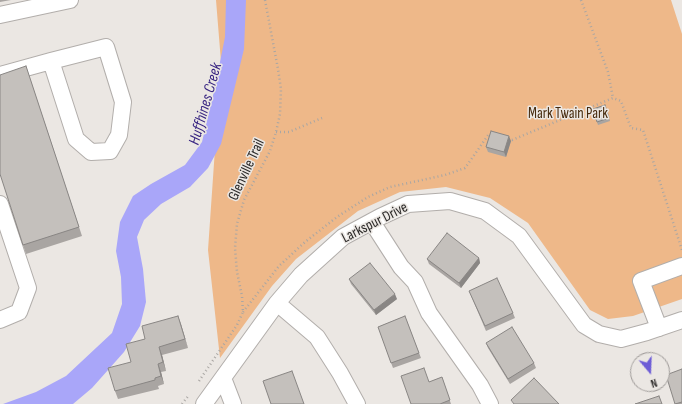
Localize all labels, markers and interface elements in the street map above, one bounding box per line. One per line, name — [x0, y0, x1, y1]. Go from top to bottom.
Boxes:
water label: Huffhines Creek — [185, 61, 227, 147]
park label: Mark Twain Park — [528, 105, 608, 123]
street label: Glenville Trail — [225, 136, 269, 204]
street label: Larkspur Drive — [339, 199, 411, 247]
north arrow — [630, 352, 670, 392]
text: N — [649, 376, 659, 390]

